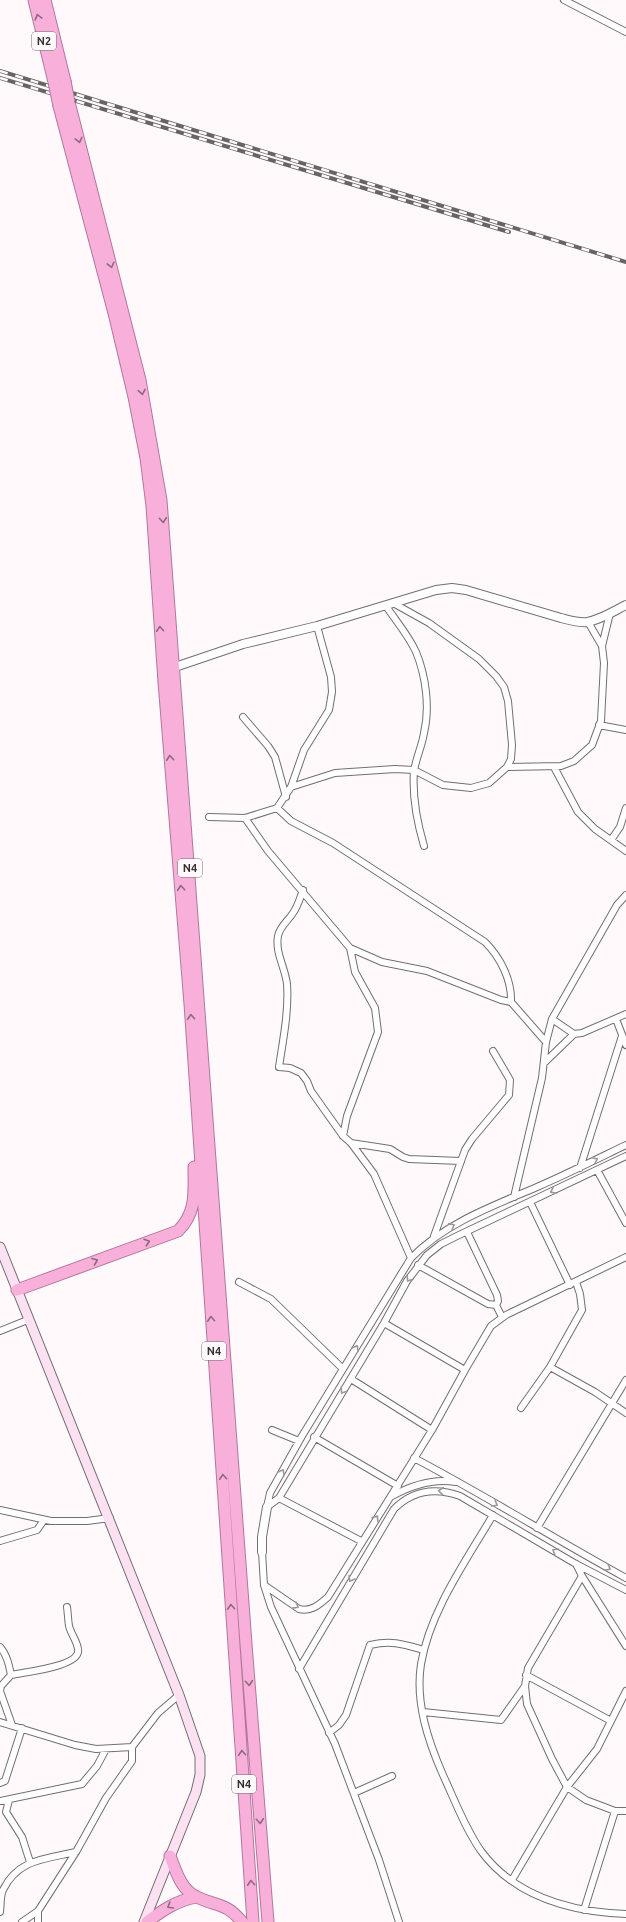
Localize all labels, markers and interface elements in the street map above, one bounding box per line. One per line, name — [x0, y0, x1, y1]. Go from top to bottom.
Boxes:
one-way arrow — [34, 13, 43, 20]
road number: N2 — [32, 32, 56, 50]
one-way arrow — [74, 136, 82, 143]
one-way arrow — [106, 262, 115, 269]
one-way arrow — [138, 389, 146, 395]
one-way arrow — [158, 517, 167, 523]
one-way arrow — [156, 626, 164, 632]
one-way arrow — [165, 755, 174, 761]
road number: N4 — [178, 859, 202, 877]
one-way arrow — [176, 885, 185, 891]
one-way arrow — [186, 1014, 195, 1020]
one-way arrow — [591, 1157, 599, 1165]
one-way arrow — [550, 1186, 557, 1194]
one-way arrow — [448, 1224, 455, 1231]
one-way arrow — [143, 1239, 150, 1247]
one-way arrow — [91, 1257, 98, 1265]
one-way arrow — [406, 1275, 414, 1282]
one-way arrow — [207, 1316, 216, 1323]
road number: N4 — [202, 1342, 226, 1360]
one-way arrow — [351, 1345, 358, 1352]
one-way arrow — [340, 1387, 348, 1394]
one-way arrow — [277, 1469, 284, 1476]
one-way arrow — [218, 1474, 227, 1480]
one-way arrow — [438, 1487, 444, 1496]
one-way arrow — [491, 1499, 498, 1506]
one-way arrow — [371, 1515, 379, 1522]
one-way arrow — [552, 1549, 559, 1556]
one-way arrow — [603, 1563, 611, 1571]
one-way arrow — [348, 1575, 355, 1582]
one-way arrow — [292, 1602, 299, 1609]
one-way arrow — [227, 1604, 236, 1610]
one-way arrow — [244, 1680, 253, 1686]
one-way arrow — [238, 1750, 247, 1756]
road number: N4 — [232, 1775, 256, 1793]
one-way arrow — [255, 1818, 264, 1824]
one-way arrow — [246, 1880, 255, 1886]
one-way arrow — [167, 1902, 174, 1909]

